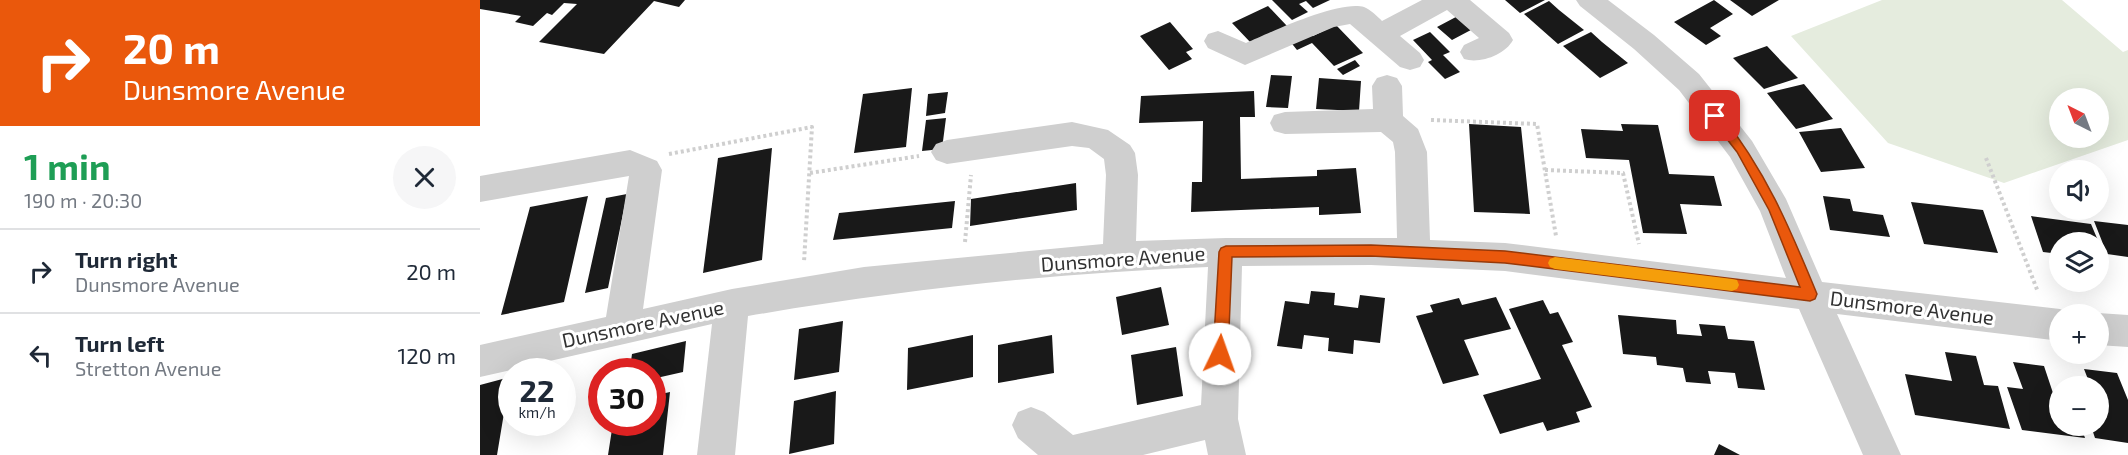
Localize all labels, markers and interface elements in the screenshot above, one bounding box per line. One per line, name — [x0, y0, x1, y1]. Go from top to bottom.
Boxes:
text: 20 m — [123, 22, 220, 72]
icon: right — [24, 24, 102, 102]
text: Dunsmore Avenue — [123, 73, 346, 105]
north arrow — [2049, 88, 2109, 148]
map controls — [2049, 88, 2109, 436]
pin — [1689, 90, 1740, 141]
icon: arrive — [1698, 99, 1731, 132]
text: 1 min — [24, 144, 111, 187]
button: close — [393, 146, 456, 209]
button: sound — [2049, 160, 2109, 220]
text: 190 m · 20:30 — [24, 188, 142, 212]
button: layers — [2049, 232, 2109, 292]
street label: Dunsmore Avenue — [1040, 240, 1206, 276]
text: Turn right — [75, 246, 177, 272]
icon: right — [24, 255, 57, 288]
text: 20 m — [406, 258, 456, 284]
text: Dunsmore Avenue — [75, 272, 240, 296]
street label: Dunsmore Avenue — [1829, 285, 1995, 329]
street label: Dunsmore Avenue — [560, 294, 726, 352]
button: + — [2049, 304, 2109, 364]
position arrow — [1188, 322, 1252, 386]
text: Turn left — [75, 330, 164, 356]
icon: left — [24, 339, 57, 372]
text: 120 m — [397, 342, 456, 368]
text: Stretton Avenue — [75, 356, 221, 380]
speed limit sign: 30 — [588, 358, 666, 436]
text: 22 — [520, 372, 554, 408]
button: − — [2049, 376, 2109, 436]
text: km/h — [518, 403, 556, 421]

